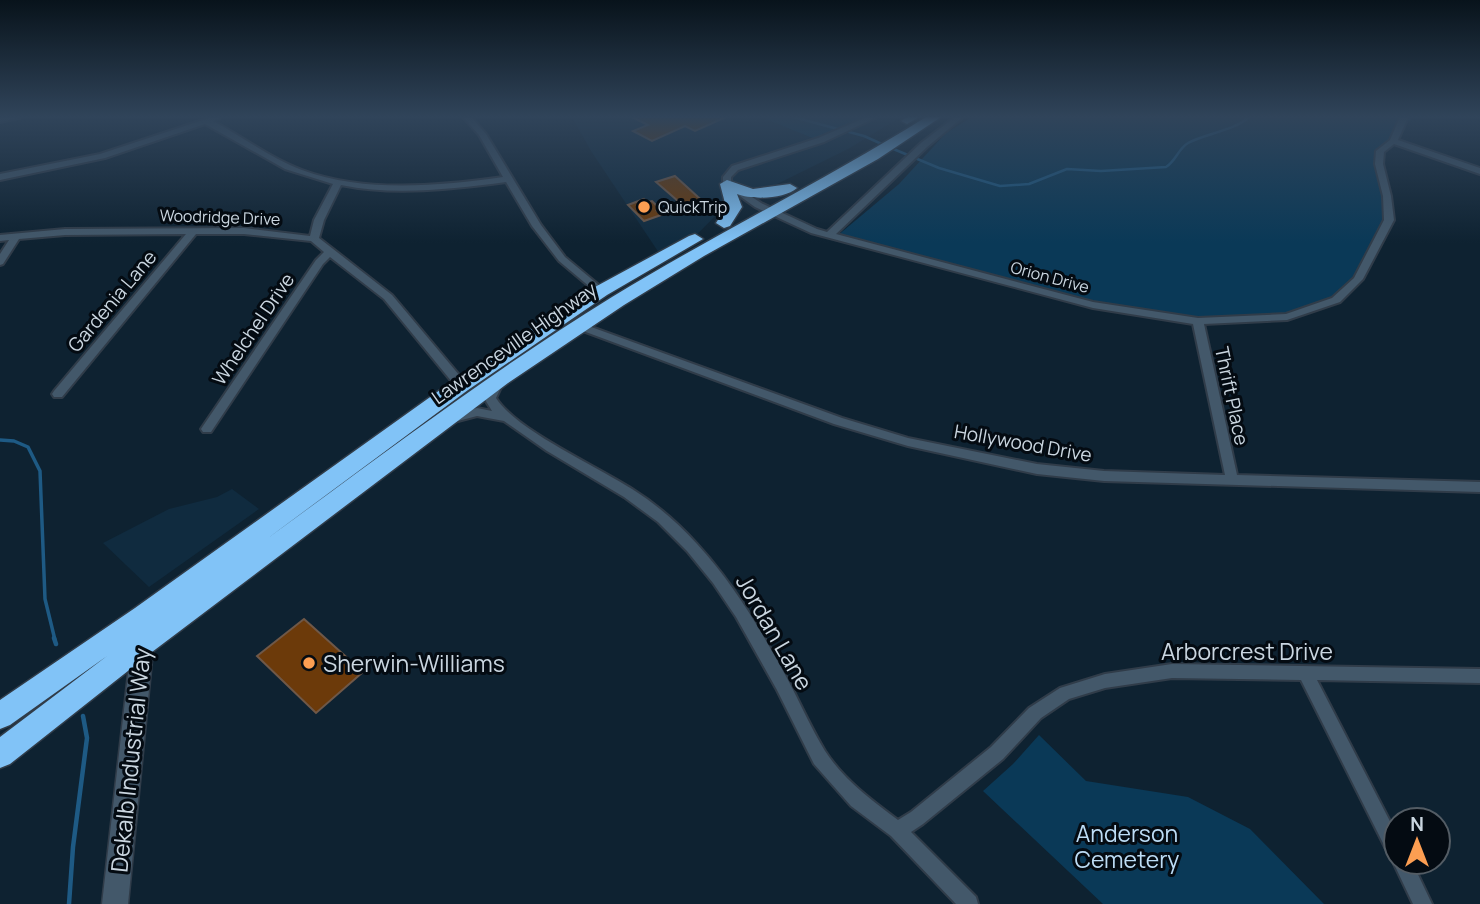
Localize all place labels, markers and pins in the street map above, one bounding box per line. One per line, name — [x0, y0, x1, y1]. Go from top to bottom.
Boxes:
place label: QuickTrip — [658, 196, 727, 218]
marker: QuickTrip — [636, 199, 652, 215]
place label: Sherwin-Williams — [323, 647, 505, 679]
marker: Sherwin-Williams — [301, 655, 317, 671]

